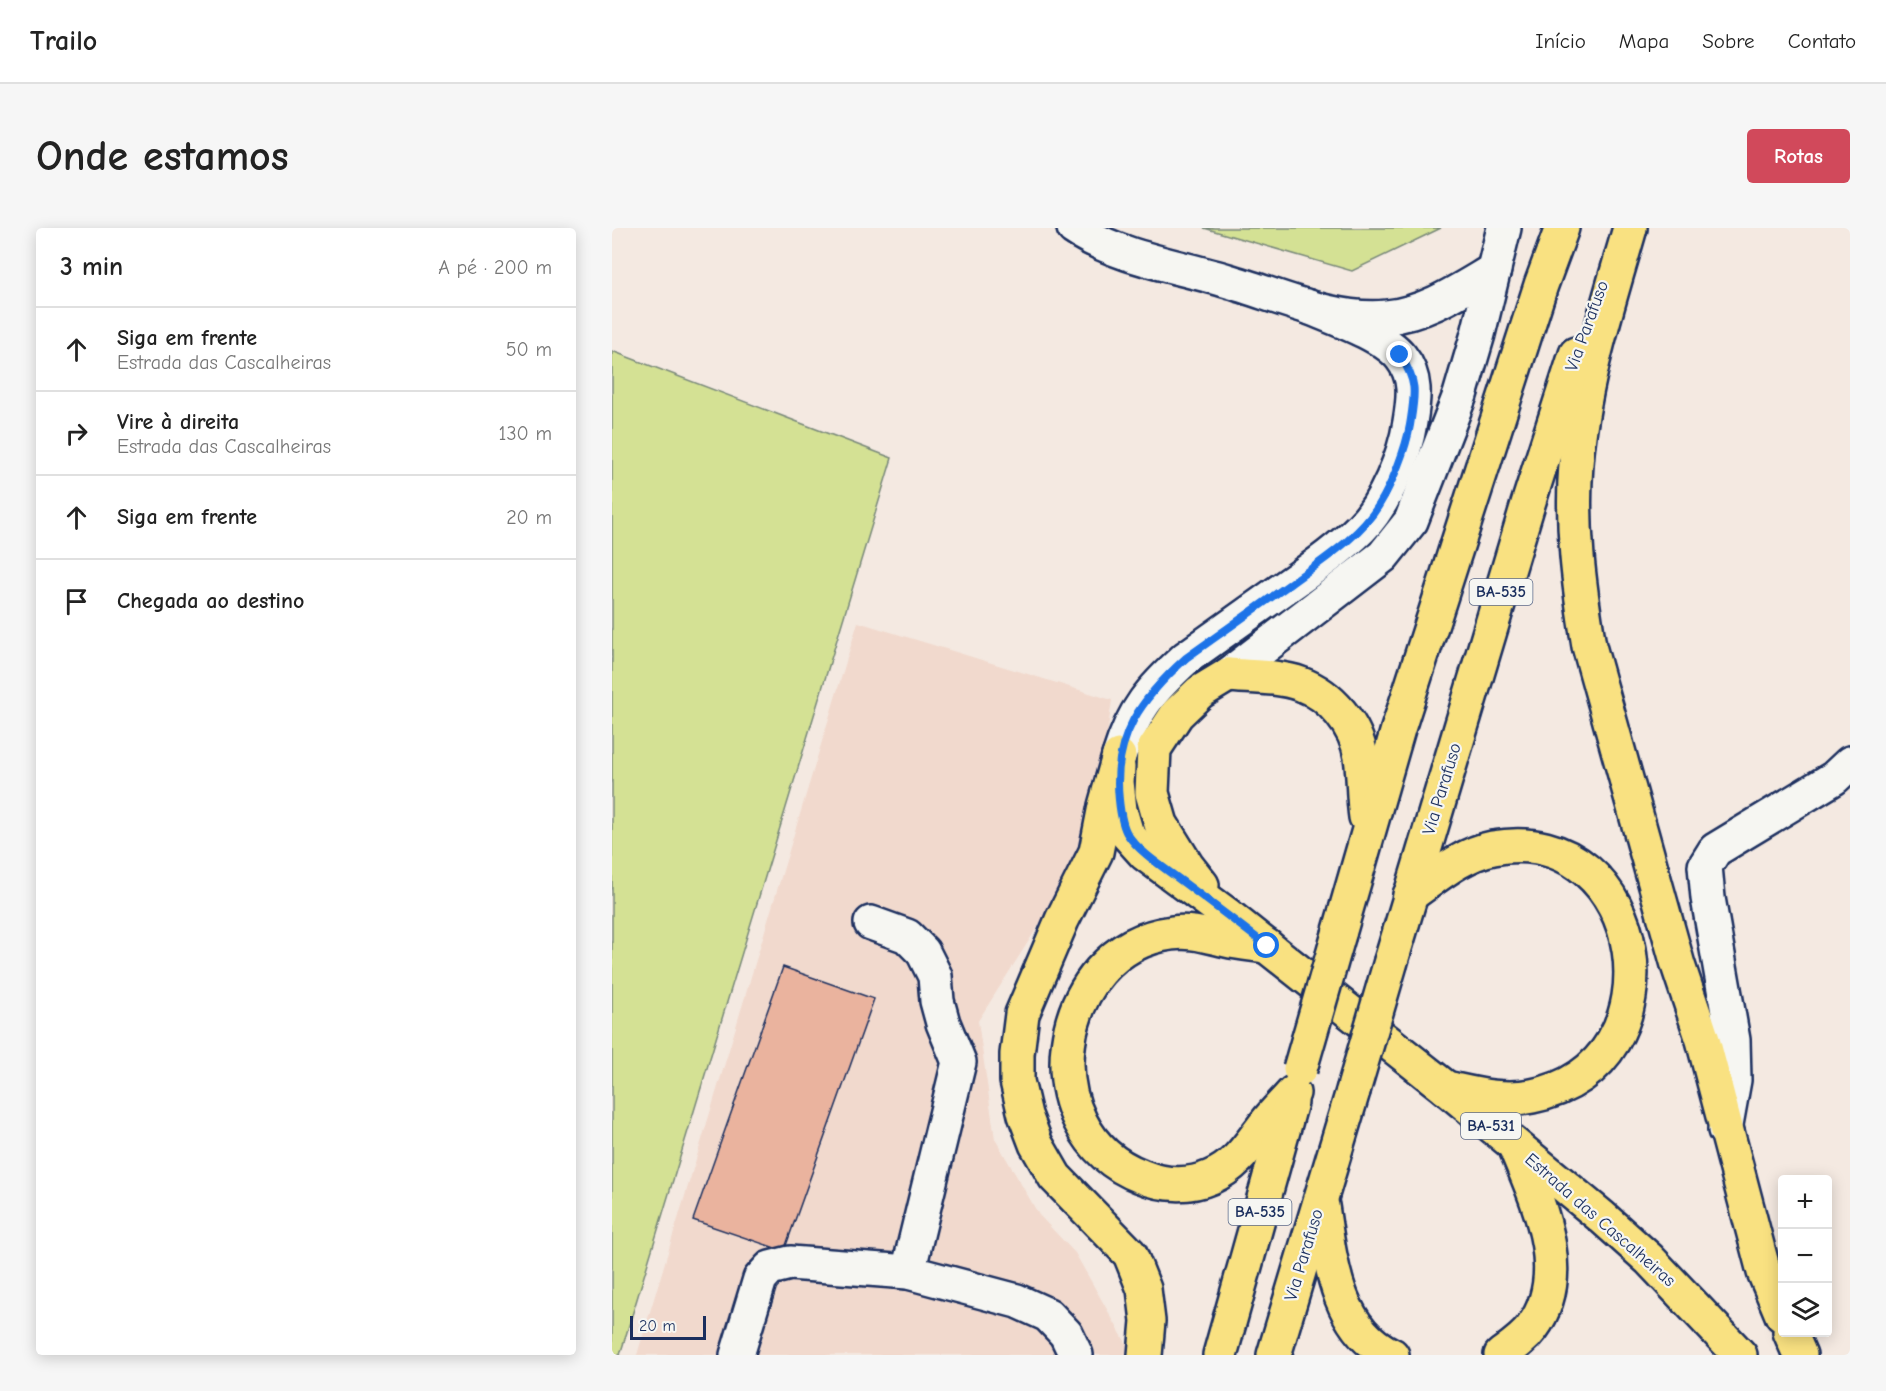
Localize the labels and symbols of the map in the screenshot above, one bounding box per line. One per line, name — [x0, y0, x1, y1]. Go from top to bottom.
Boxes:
street label: Via Parafuso — [1561, 278, 1613, 374]
route end — [1386, 341, 1412, 367]
road number: BA-535 — [1470, 579, 1532, 605]
street label: Via Parafuso — [1418, 741, 1466, 837]
route start — [1253, 932, 1279, 958]
road number: BA-531 — [1461, 1113, 1521, 1139]
street label: Estrada das Cascalheiras — [1520, 1149, 1680, 1291]
road number: BA-535 — [1228, 1199, 1292, 1225]
street label: Via Parafuso — [1280, 1207, 1328, 1303]
scale bar — [630, 1313, 706, 1340]

